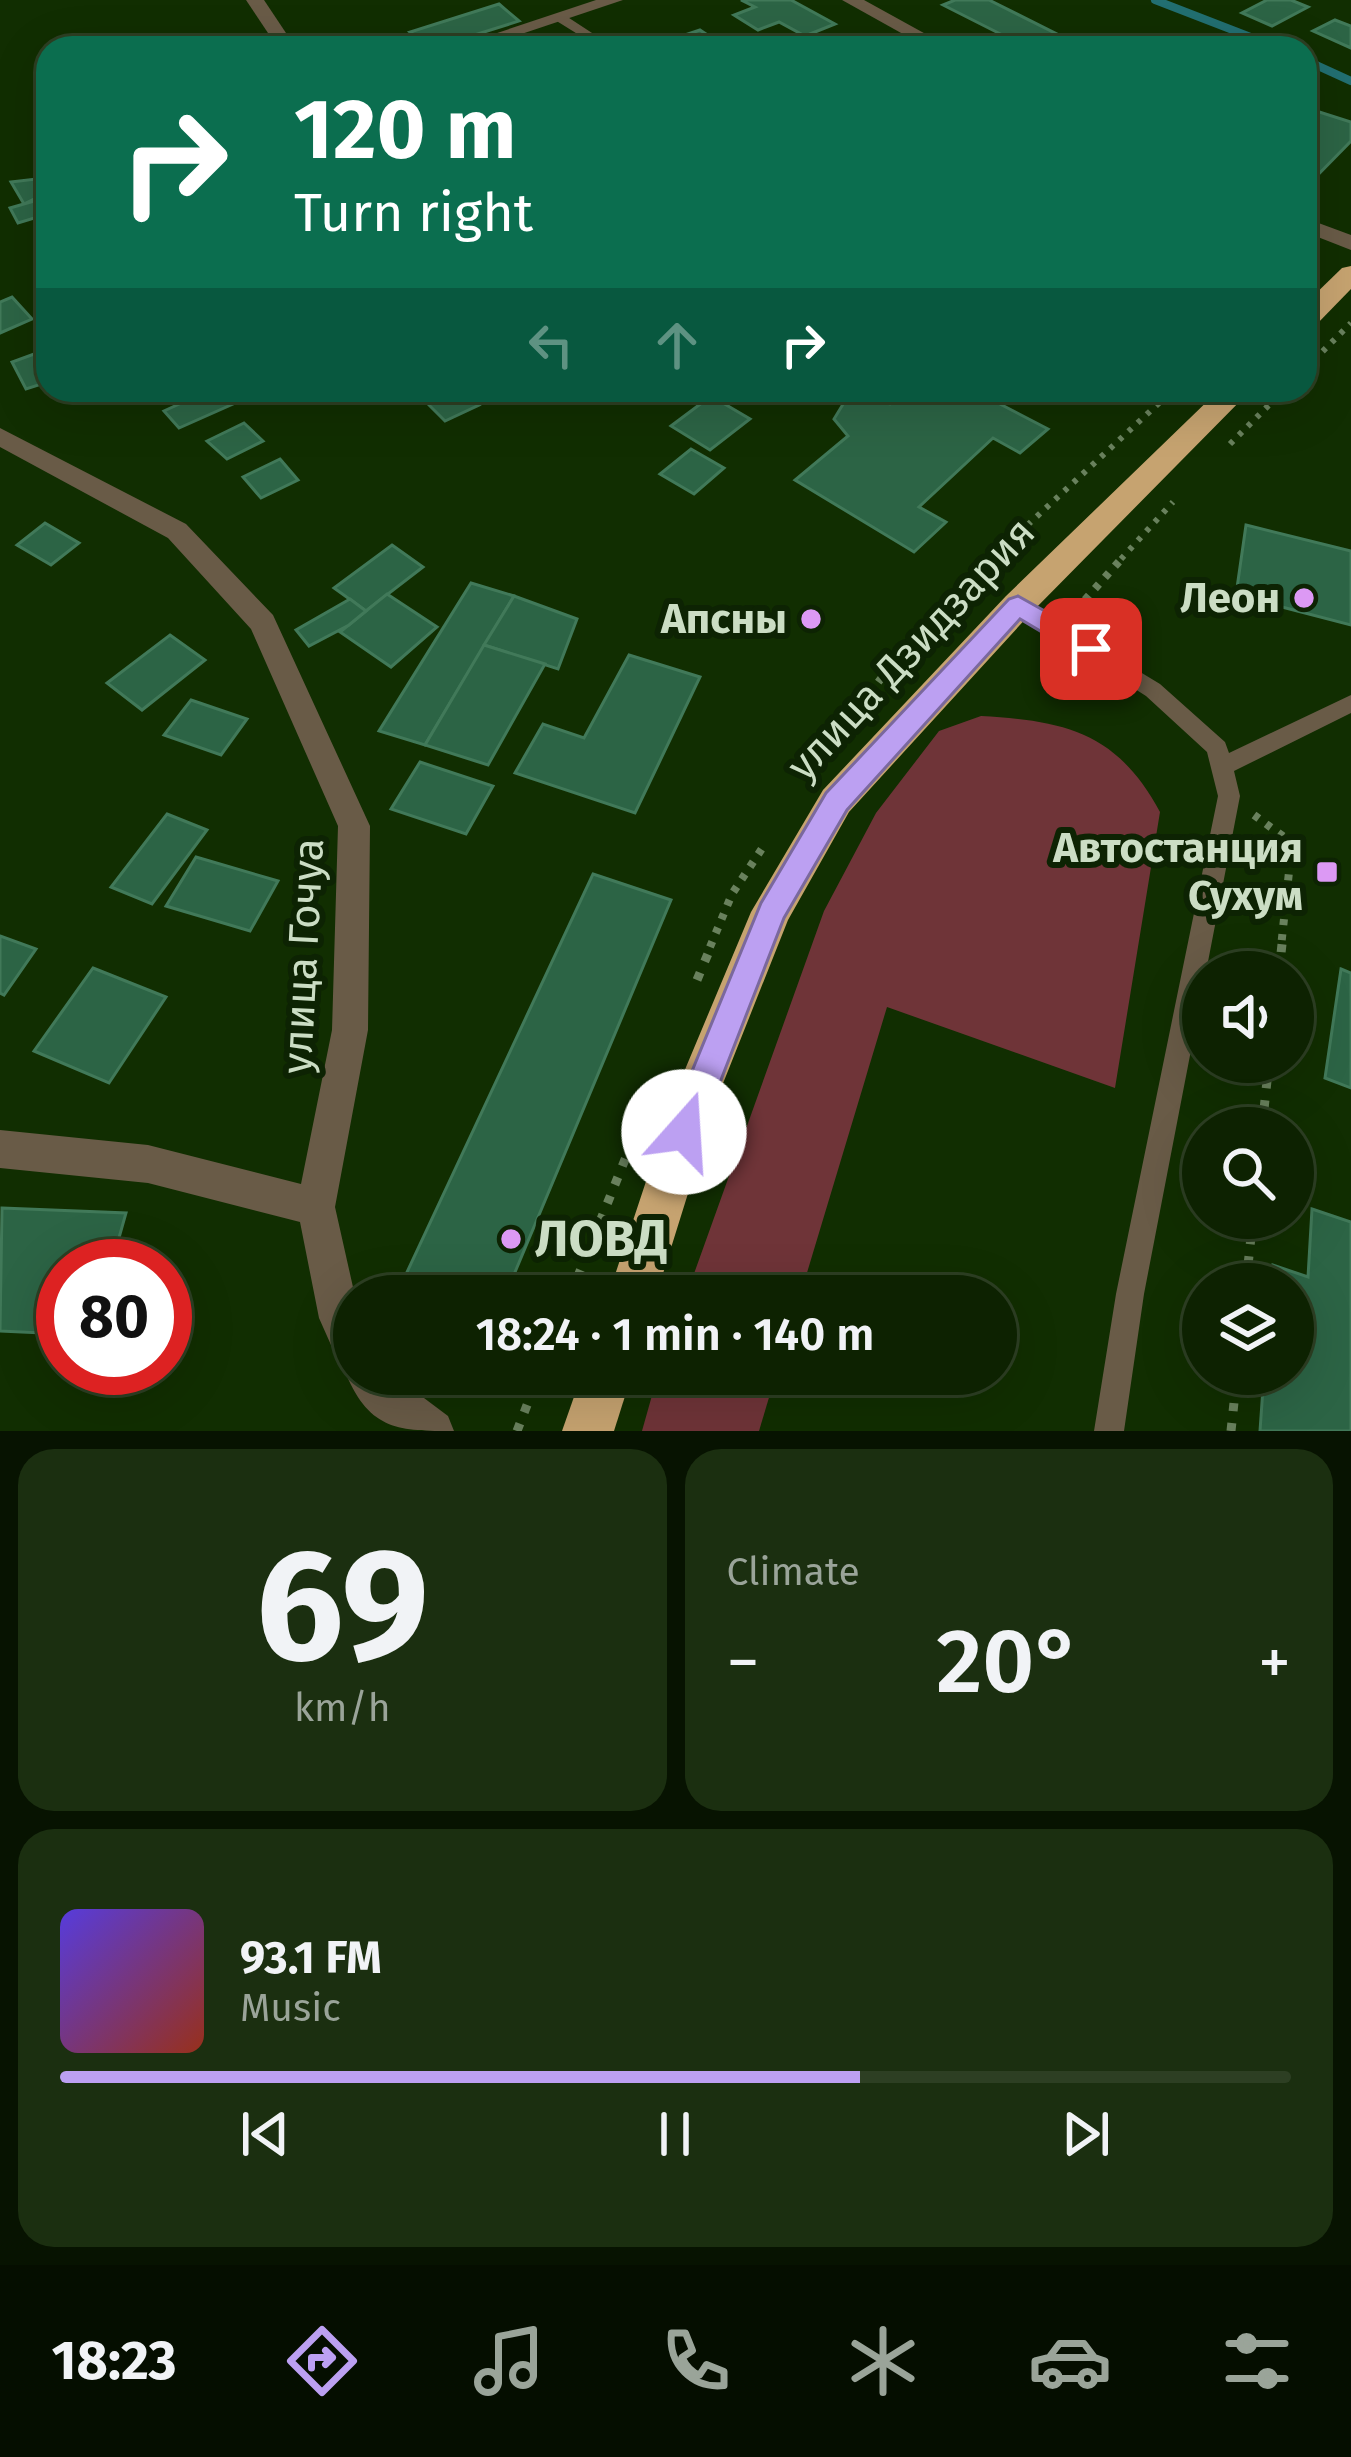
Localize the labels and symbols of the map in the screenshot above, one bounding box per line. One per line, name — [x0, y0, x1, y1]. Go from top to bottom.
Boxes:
street label: улица Дзидзария — [777, 508, 1045, 790]
place label: Леон — [1180, 573, 1280, 623]
marker: Леон — [1291, 585, 1317, 611]
place label: Апсны — [660, 594, 787, 644]
pin — [1040, 598, 1142, 700]
marker: Апсны — [798, 606, 824, 632]
place label: Автостанция Сухум — [1052, 823, 1303, 921]
street label: улица Гочуа — [272, 837, 334, 1075]
marker: Автостанция Сухум — [1314, 859, 1340, 885]
position arrow — [621, 1069, 747, 1195]
place label: ЛОВД — [535, 1208, 667, 1270]
marker: ЛОВД — [498, 1226, 524, 1252]
speed limit sign: 80 — [36, 1239, 192, 1395]

